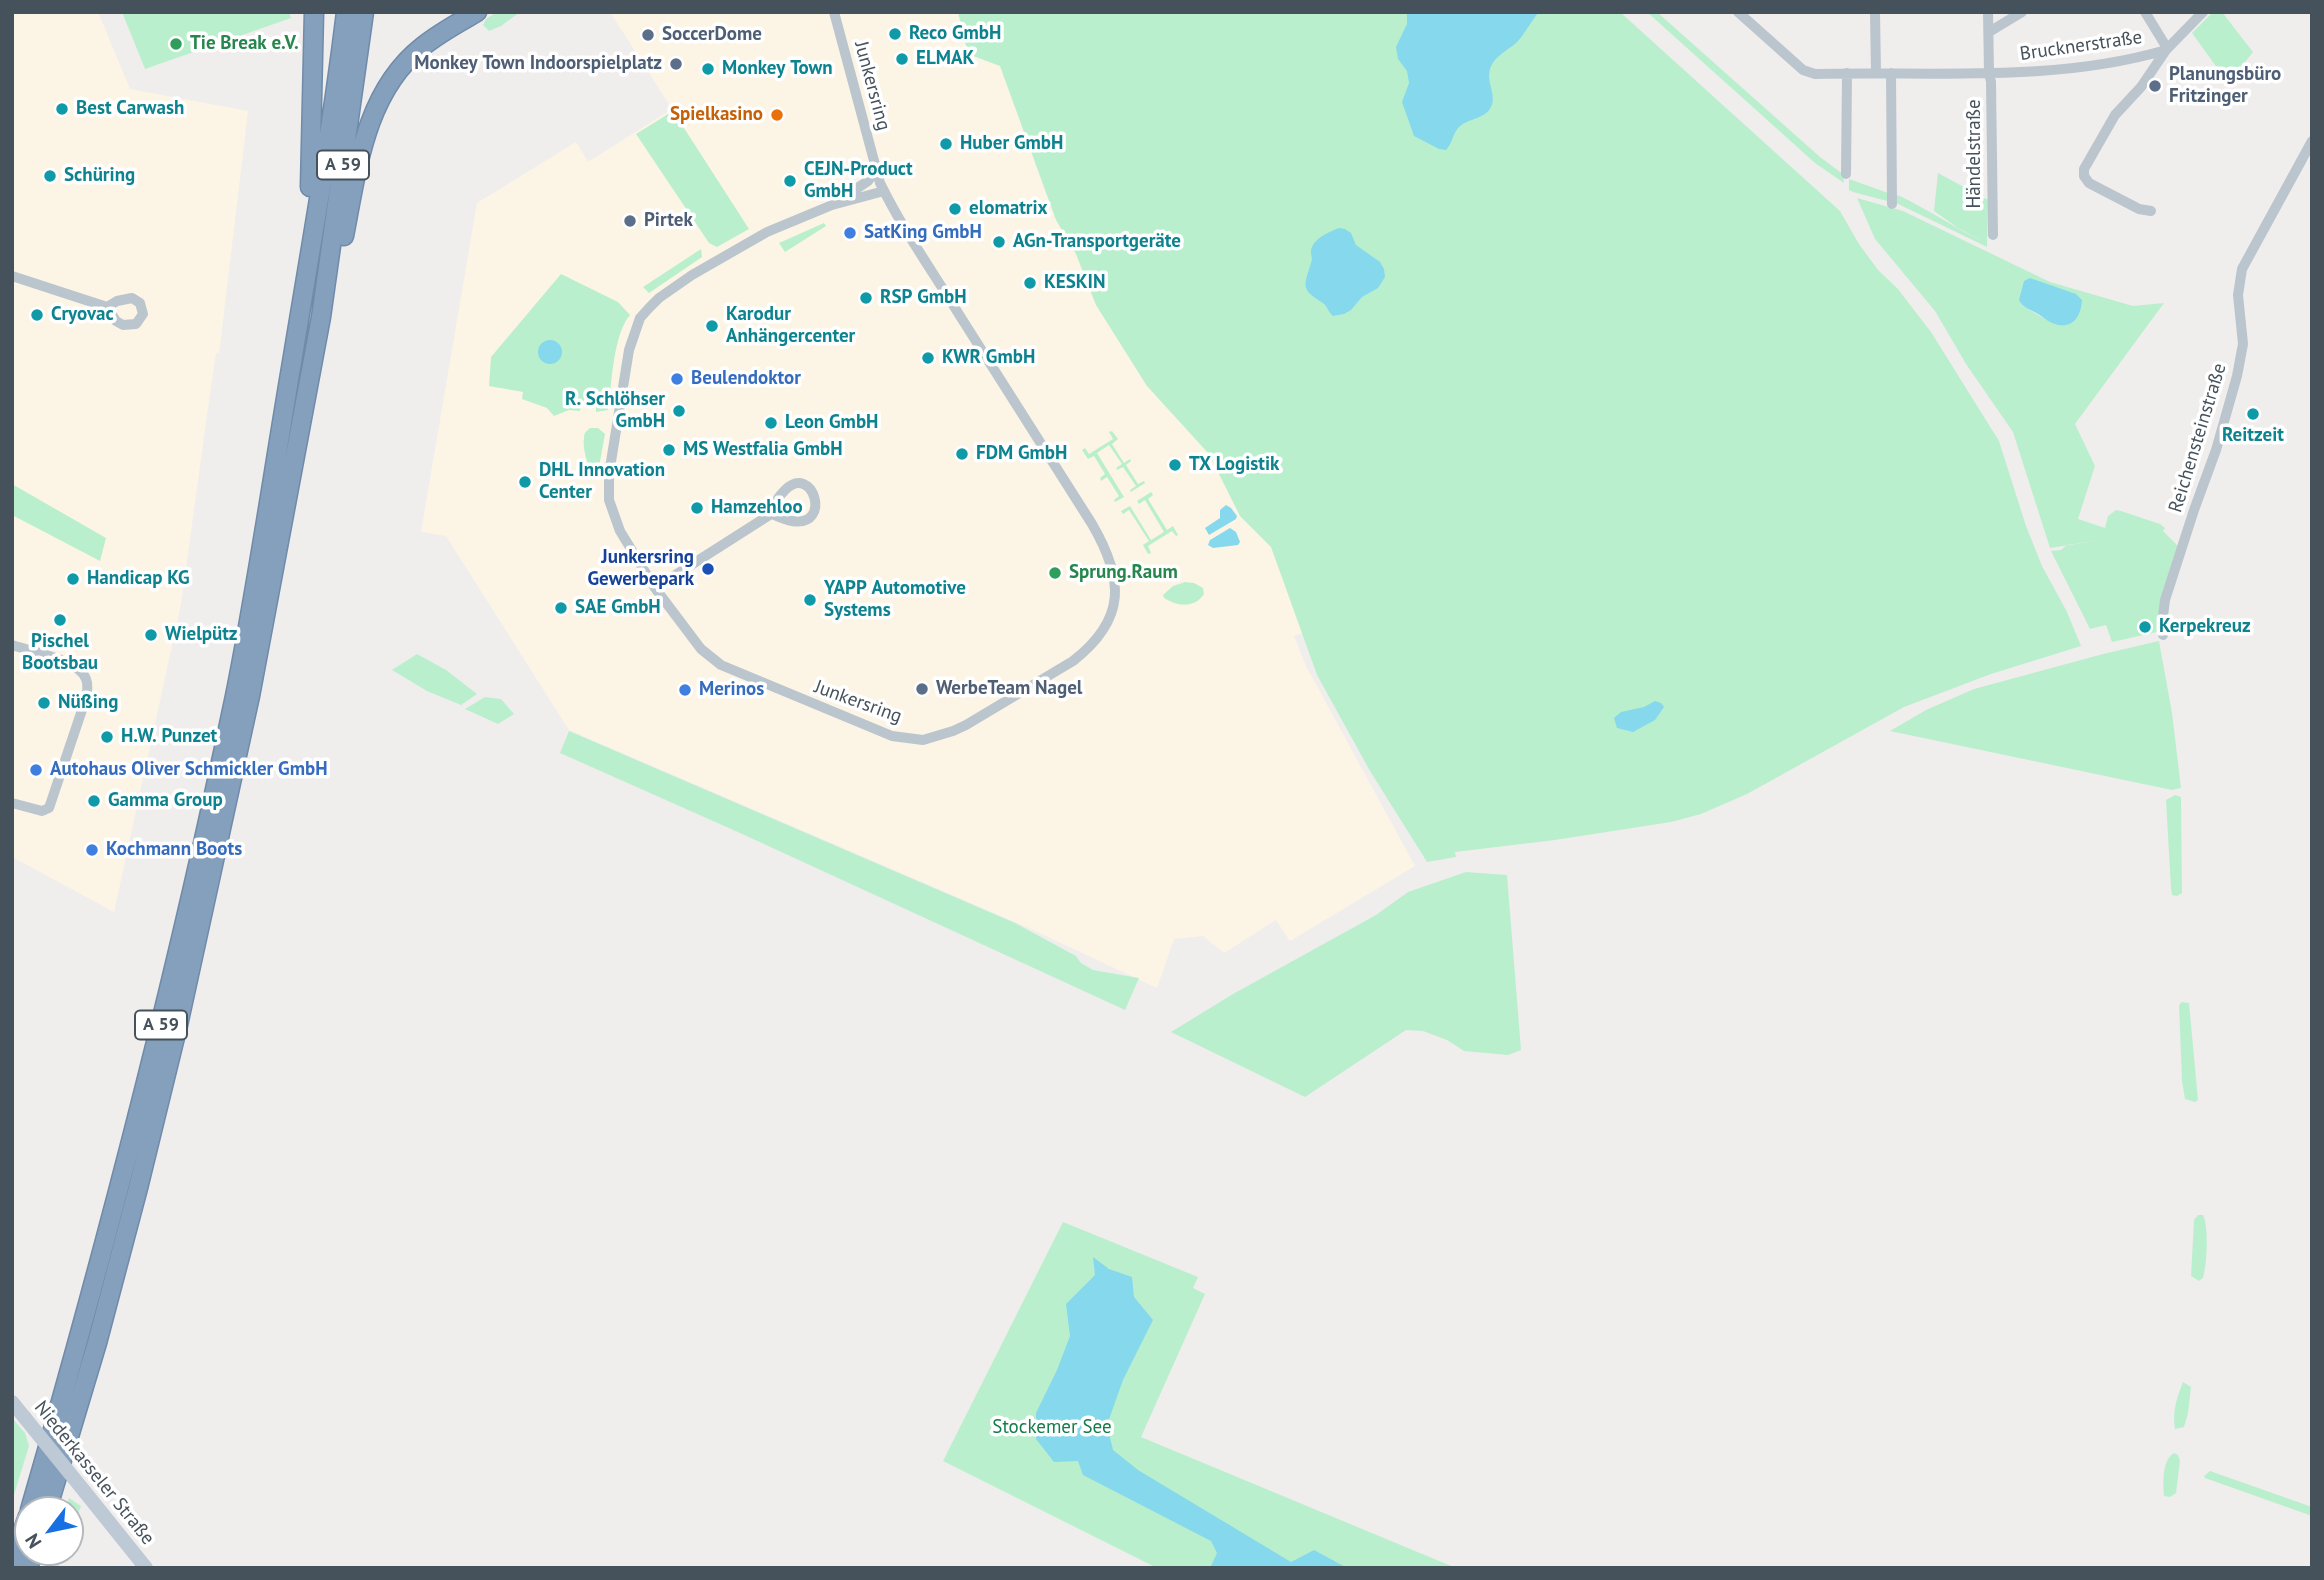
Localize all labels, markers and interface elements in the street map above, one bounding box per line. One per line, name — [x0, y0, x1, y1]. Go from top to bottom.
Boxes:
place label: Reco GmbH — [909, 23, 1001, 45]
place label: SoccerDome — [662, 24, 762, 46]
marker: Reco GmbH — [887, 26, 903, 42]
street label: Brucknerstraße — [2018, 26, 2144, 66]
marker: SoccerDome — [640, 27, 656, 43]
place label: Tie Break e.V. — [190, 33, 299, 55]
marker: Tie Break e.V. — [168, 36, 184, 52]
street label: Junkersring — [849, 39, 895, 133]
place label: ELMAK — [916, 48, 974, 70]
marker: ELMAK — [894, 51, 910, 67]
place label: Monkey Town Indoorspielplatz — [414, 53, 662, 75]
marker: Monkey Town Indoorspielplatz — [668, 56, 684, 72]
place label: Monkey Town — [722, 58, 833, 80]
marker: Monkey Town — [700, 61, 716, 77]
place label: Planungsbüro Fritzinger — [2169, 64, 2281, 108]
marker: Planungsbüro Fritzinger — [2147, 78, 2163, 94]
place label: Best Carwash — [76, 98, 184, 120]
street label: Händelstraße — [1964, 99, 1986, 209]
marker: Best Carwash — [54, 101, 70, 117]
place label: Spielkasino — [670, 104, 763, 126]
marker: Spielkasino — [769, 107, 785, 123]
place label: Huber GmbH — [960, 133, 1063, 155]
marker: Huber GmbH — [938, 136, 954, 152]
road number: A 59 — [317, 150, 369, 180]
place label: CEJN-Product GmbH — [804, 159, 913, 203]
place label: Schüring — [64, 165, 135, 187]
marker: Schüring — [42, 168, 58, 184]
marker: CEJN-Product GmbH — [782, 173, 798, 189]
place label: elomatrix — [969, 198, 1048, 220]
marker: elomatrix — [947, 201, 963, 217]
place label: Pirtek — [644, 210, 693, 232]
marker: Pirtek — [622, 213, 638, 229]
place label: SatKing GmbH — [864, 222, 982, 244]
marker: SatKing GmbH — [842, 225, 858, 241]
place label: AGn-Transportgeräte — [1013, 231, 1181, 253]
marker: AGn-Transportgeräte — [991, 234, 1007, 250]
place label: KESKIN — [1044, 272, 1105, 294]
marker: KESKIN — [1022, 275, 1038, 291]
place label: RSP GmbH — [880, 287, 967, 309]
marker: RSP GmbH — [858, 290, 874, 306]
place label: Cryovac — [51, 304, 114, 326]
place label: Karodur Anhängercenter — [726, 304, 855, 348]
marker: Cryovac — [29, 307, 45, 323]
marker: Karodur Anhängercenter — [704, 318, 720, 334]
place label: KWR GmbH — [942, 347, 1035, 369]
marker: KWR GmbH — [920, 350, 936, 366]
street label: Reichensteinstraße — [2164, 361, 2232, 515]
place label: Beulendoktor — [691, 368, 801, 390]
marker: Beulendoktor — [669, 371, 685, 387]
place label: R. Schlöhser GmbH — [565, 389, 665, 433]
marker: R. Schlöhser GmbH — [671, 403, 687, 419]
marker: Reitzeit — [2245, 406, 2261, 422]
place label: Leon GmbH — [785, 412, 878, 434]
marker: Leon GmbH — [763, 415, 779, 431]
place label: Reitzeit — [2222, 425, 2284, 447]
place label: MS Westfalia GmbH — [683, 439, 843, 461]
marker: MS Westfalia GmbH — [661, 442, 677, 458]
place label: FDM GmbH — [976, 443, 1067, 465]
marker: FDM GmbH — [954, 446, 970, 462]
place label: TX Logistik — [1189, 454, 1279, 476]
marker: TX Logistik — [1167, 457, 1183, 473]
place label: DHL Innovation Center — [539, 460, 665, 504]
marker: DHL Innovation Center — [517, 474, 533, 490]
place label: Hamzehloo — [711, 497, 803, 519]
marker: Hamzehloo — [689, 500, 705, 516]
place label: Junkersring Gewerbepark — [588, 547, 694, 591]
marker: Junkersring Gewerbepark — [700, 561, 716, 577]
place label: Sprung.Raum — [1069, 562, 1178, 584]
marker: Sprung.Raum — [1047, 565, 1063, 581]
place label: Handicap KG — [87, 568, 190, 590]
marker: Handicap KG — [65, 571, 81, 587]
place label: YAPP Automotive Systems — [824, 578, 966, 622]
marker: YAPP Automotive Systems — [802, 592, 818, 608]
place label: SAE GmbH — [575, 597, 661, 619]
marker: SAE GmbH — [553, 600, 569, 616]
marker: Pischel Bootsbau — [52, 612, 68, 628]
place label: Kerpekreuz — [2159, 616, 2251, 638]
marker: Kerpekreuz — [2137, 619, 2153, 635]
place label: Wielpütz — [165, 624, 238, 646]
marker: Wielpütz — [143, 627, 159, 643]
place label: Pischel Bootsbau — [22, 631, 98, 675]
street label: Junkersring — [811, 676, 905, 728]
place label: WerbeTeam Nagel — [936, 678, 1082, 700]
place label: Merinos — [699, 679, 764, 701]
marker: WerbeTeam Nagel — [914, 681, 930, 697]
marker: Merinos — [677, 682, 693, 698]
place label: Nüßing — [58, 692, 118, 714]
marker: Nüßing — [36, 695, 52, 711]
place label: H.W. Punzet — [121, 726, 217, 748]
marker: H.W. Punzet — [99, 729, 115, 745]
place label: Autohaus Oliver Schmickler GmbH — [50, 759, 328, 781]
marker: Autohaus Oliver Schmickler GmbH — [28, 762, 44, 778]
place label: Gamma Group — [108, 790, 223, 812]
marker: Gamma Group — [86, 793, 102, 809]
place label: Kochmann Boots — [106, 839, 242, 861]
marker: Kochmann Boots — [84, 842, 100, 858]
road number: A 59 — [135, 1010, 187, 1040]
street label: Niederkasseler Straße — [29, 1397, 159, 1549]
park label: Stockemer See — [992, 1417, 1112, 1439]
north arrow — [14, 1496, 84, 1566]

